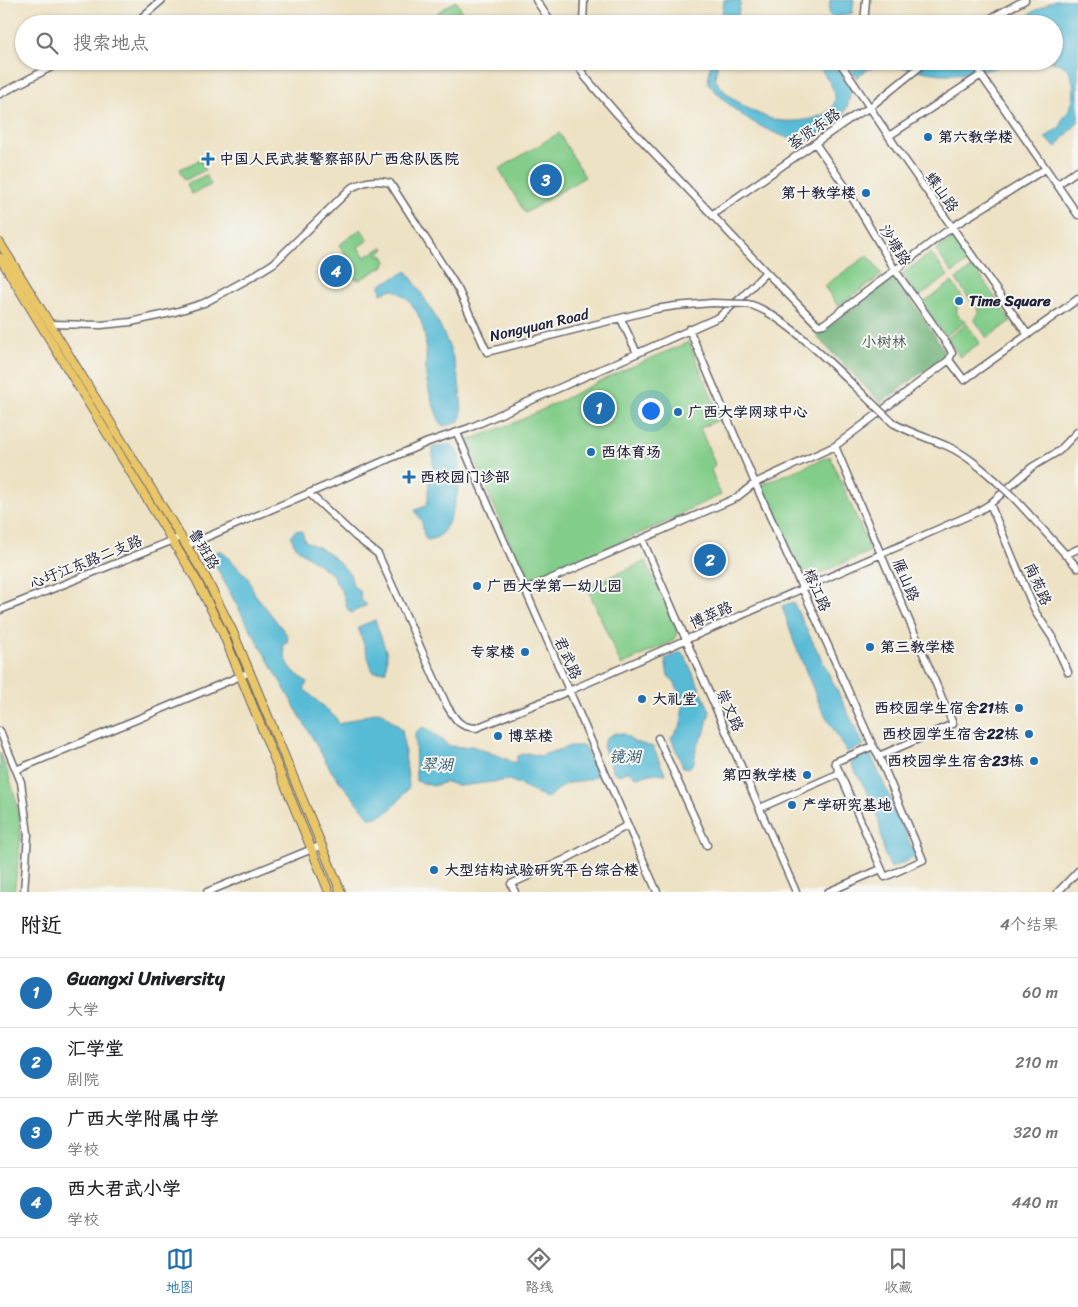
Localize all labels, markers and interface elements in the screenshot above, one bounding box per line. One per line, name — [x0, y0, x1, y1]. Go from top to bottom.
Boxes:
search box — [15, 15, 1063, 70]
text: 搜索地点 — [73, 26, 149, 59]
icon: search — [33, 29, 61, 57]
street label: 荟贤东路 — [782, 101, 846, 157]
place label: 第六教学楼 — [938, 124, 1013, 150]
marker: 第六教学楼 — [922, 131, 934, 143]
place label: 中国人民武装警察部队广西总队医院 — [219, 146, 459, 172]
marker: 中国人民武装警察部队广西总队医院 — [201, 152, 215, 166]
pin: 3 — [530, 161, 562, 199]
street label: 蝶山路 — [918, 166, 966, 218]
place label: 第十教学楼 — [781, 180, 856, 206]
marker: 第十教学楼 — [860, 187, 872, 199]
street label: 沙塘路 — [872, 219, 918, 271]
pin: 4 — [320, 252, 352, 290]
place label: Time Square — [969, 288, 1051, 314]
marker: Time Square — [953, 295, 965, 307]
street label: Nongyuan Road — [487, 301, 592, 349]
park label: 小树林 — [861, 329, 907, 355]
pin: 1 — [583, 389, 615, 427]
your location — [638, 398, 664, 424]
place label: 广西大学网球中心 — [688, 399, 808, 425]
marker: 广西大学网球中心 — [672, 406, 684, 418]
place label: 西体育场 — [601, 439, 661, 465]
marker: 西体育场 — [585, 446, 597, 458]
place label: 西校园门诊部 — [420, 464, 510, 490]
marker: 西校园门诊部 — [402, 470, 416, 484]
street label: 鲁班路 — [181, 523, 227, 575]
street label: 心圩江东路二支路 — [25, 527, 147, 597]
pin: 2 — [694, 541, 726, 579]
street label: 雁山路 — [885, 554, 927, 606]
street label: 南苑路 — [1017, 558, 1059, 610]
street label: 榕江路 — [796, 564, 838, 616]
place label: 广西大学第一幼儿园 — [487, 573, 622, 599]
marker: 广西大学第一幼儿园 — [471, 580, 483, 592]
street label: 博萃路 — [685, 594, 737, 636]
street label: 君武路 — [547, 632, 589, 684]
place label: 第三教学楼 — [880, 634, 955, 660]
place label: 专家楼 — [470, 639, 515, 665]
marker: 第三教学楼 — [864, 641, 876, 653]
marker: 专家楼 — [519, 646, 531, 658]
street label: 崇文路 — [709, 684, 751, 736]
place label: 大礼堂 — [652, 686, 697, 712]
marker: 大礼堂 — [636, 693, 648, 705]
place label: 西校园学生宿舍21栋 — [874, 695, 1009, 721]
marker: 西校园学生宿舍21栋 — [1013, 702, 1025, 714]
place label: 西校园学生宿舍22栋 — [882, 721, 1019, 747]
place label: 博萃楼 — [508, 723, 553, 749]
marker: 西校园学生宿舍22栋 — [1023, 728, 1035, 740]
marker: 博萃楼 — [492, 730, 504, 742]
water label: 镜湖 — [609, 742, 643, 771]
place label: 西校园学生宿舍23栋 — [887, 748, 1024, 774]
water label: 翠湖 — [421, 750, 455, 779]
marker: 西校园学生宿舍23栋 — [1028, 755, 1040, 767]
place label: 第四教学楼 — [722, 762, 797, 788]
marker: 第四教学楼 — [801, 769, 813, 781]
place label: 产学研究基地 — [802, 792, 892, 818]
marker: 产学研究基地 — [786, 799, 798, 811]
place label: 大型结构试验研究平台综合楼 — [444, 857, 639, 883]
marker: 大型结构试验研究平台综合楼 — [428, 864, 440, 876]
text: 附近 — [20, 906, 62, 944]
text: 4个结果 — [1000, 910, 1058, 939]
text: Guangxi University — [67, 962, 225, 995]
text: 1 — [33, 978, 39, 1007]
text: 60 m — [1022, 978, 1058, 1007]
text: 大学 — [67, 995, 99, 1024]
text: 汇学堂 — [67, 1032, 124, 1065]
text: 2 — [31, 1048, 41, 1077]
text: 210 m — [1015, 1048, 1058, 1077]
text: 剧院 — [67, 1065, 99, 1094]
text: 广西大学附属中学 — [67, 1102, 219, 1135]
text: 3 — [32, 1118, 40, 1147]
text: 320 m — [1013, 1118, 1058, 1147]
text: 学校 — [67, 1135, 99, 1164]
text: 西大君武小学 — [67, 1172, 181, 1205]
text: 4 — [31, 1188, 41, 1217]
text: 440 m — [1011, 1188, 1058, 1217]
text: 学校 — [67, 1205, 99, 1234]
tab: 地图 — [166, 1245, 194, 1300]
tab: 路线 — [525, 1245, 553, 1300]
tab: 收藏 — [884, 1245, 912, 1300]

